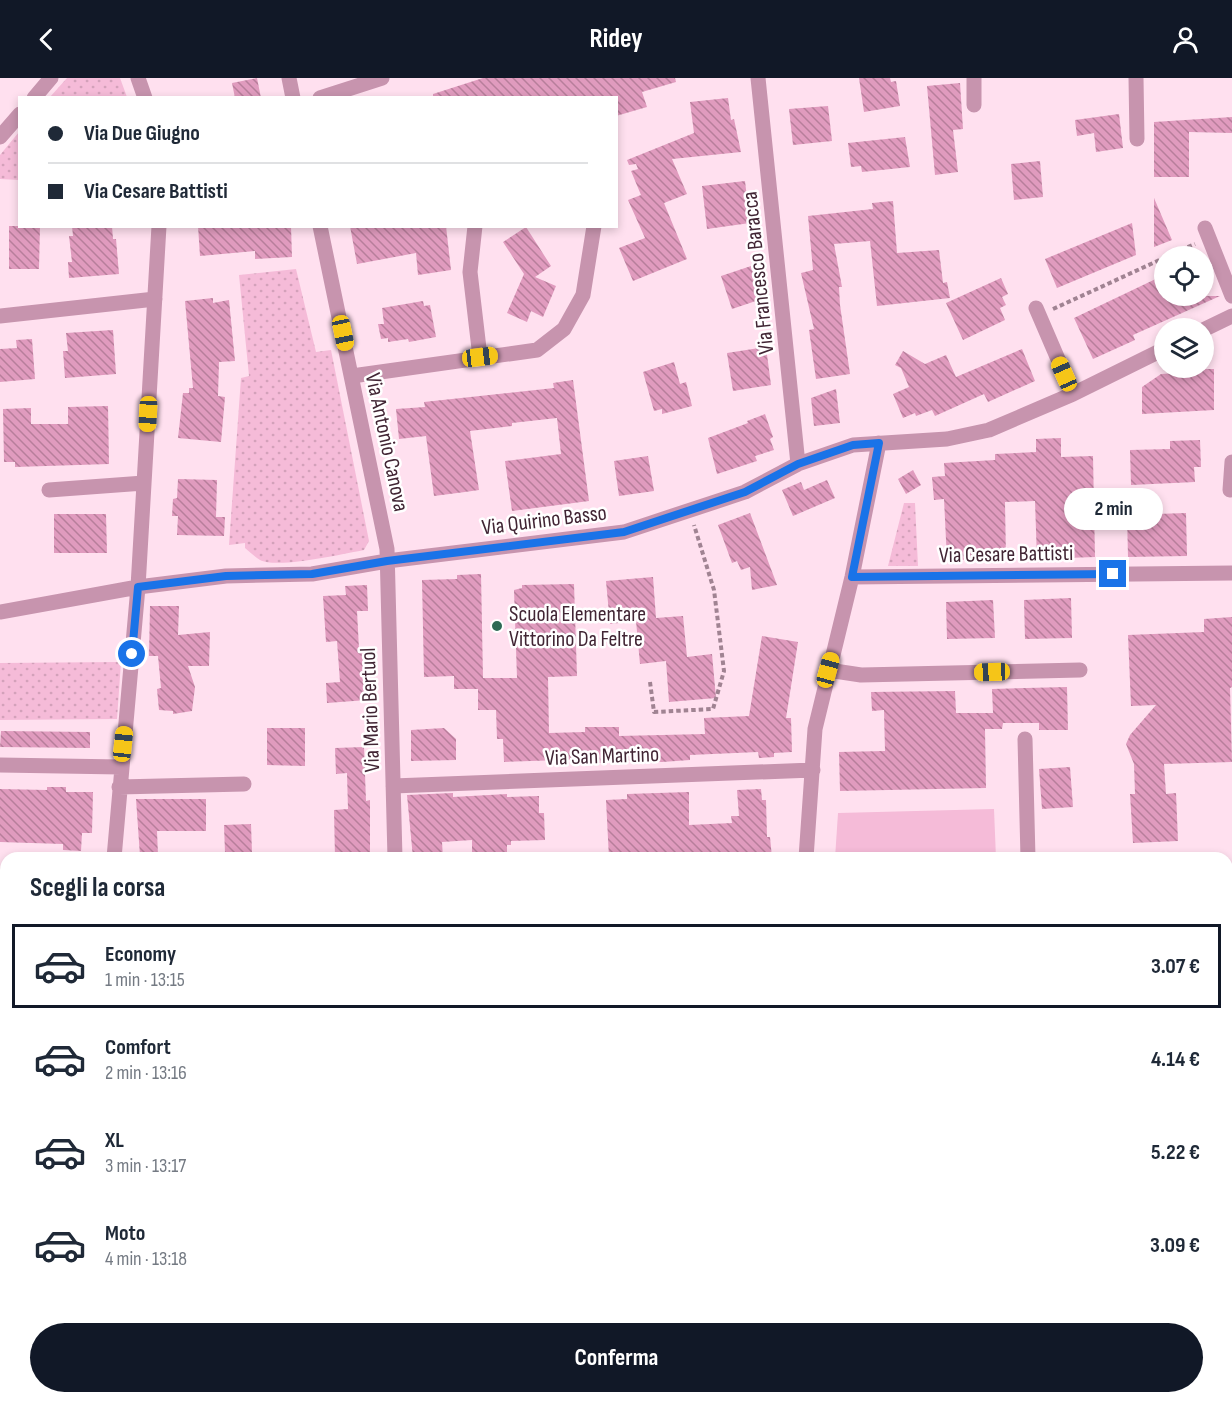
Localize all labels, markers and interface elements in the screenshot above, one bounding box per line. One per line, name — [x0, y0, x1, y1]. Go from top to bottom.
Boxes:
icon: back — [30, 23, 63, 56]
text: Ridey — [589, 23, 643, 55]
icon: person — [1169, 23, 1202, 56]
text: Via Due Giugno — [84, 120, 200, 147]
text: Via Cesare Battisti — [84, 178, 228, 205]
street label: Via Francesco Baracca — [737, 190, 780, 355]
map controls — [1154, 246, 1214, 378]
button: locate — [1154, 246, 1214, 306]
car — [330, 314, 356, 352]
button: layers — [1154, 318, 1214, 378]
car — [461, 346, 499, 368]
car — [1048, 354, 1080, 394]
street label: Via Antonio Canova — [359, 371, 414, 514]
car — [138, 396, 158, 432]
callout: 2 min — [1064, 487, 1162, 529]
text: 2 min — [1094, 497, 1133, 521]
street label: Via Quirino Basso — [480, 499, 608, 542]
street label: Via Cesare Battisti — [939, 540, 1073, 569]
route end — [1099, 560, 1126, 587]
place label: Scuola Elementare Vittorino Da Feltre — [509, 601, 646, 653]
marker: Scuola Elementare Vittorino Da Feltre — [490, 619, 504, 633]
route start — [118, 640, 145, 667]
street label: Via Mario Bertuol — [355, 647, 386, 773]
car — [815, 650, 841, 690]
car — [974, 662, 1010, 682]
car — [112, 725, 134, 763]
street label: Via San Martino — [544, 741, 660, 772]
text: Scegli la corsa — [30, 872, 165, 904]
icon: car — [33, 939, 87, 993]
text: Economy — [105, 941, 176, 968]
text: 3.07 € — [1151, 953, 1200, 980]
text: 1 min · 13:15 — [105, 968, 185, 992]
icon: car — [33, 1032, 87, 1086]
text: Comfort — [105, 1034, 171, 1061]
text: 4.14 € — [1151, 1046, 1200, 1073]
text: 2 min · 13:16 — [105, 1061, 187, 1085]
icon: car — [33, 1125, 87, 1179]
text: XL — [105, 1127, 124, 1154]
text: 5.22 € — [1151, 1139, 1200, 1166]
text: 3 min · 13:17 — [105, 1154, 186, 1178]
icon: car — [33, 1218, 87, 1272]
text: Moto — [105, 1220, 145, 1247]
text: 3.09 € — [1150, 1232, 1200, 1259]
text: 4 min · 13:18 — [105, 1247, 187, 1271]
button: Conferma — [30, 1323, 1203, 1392]

